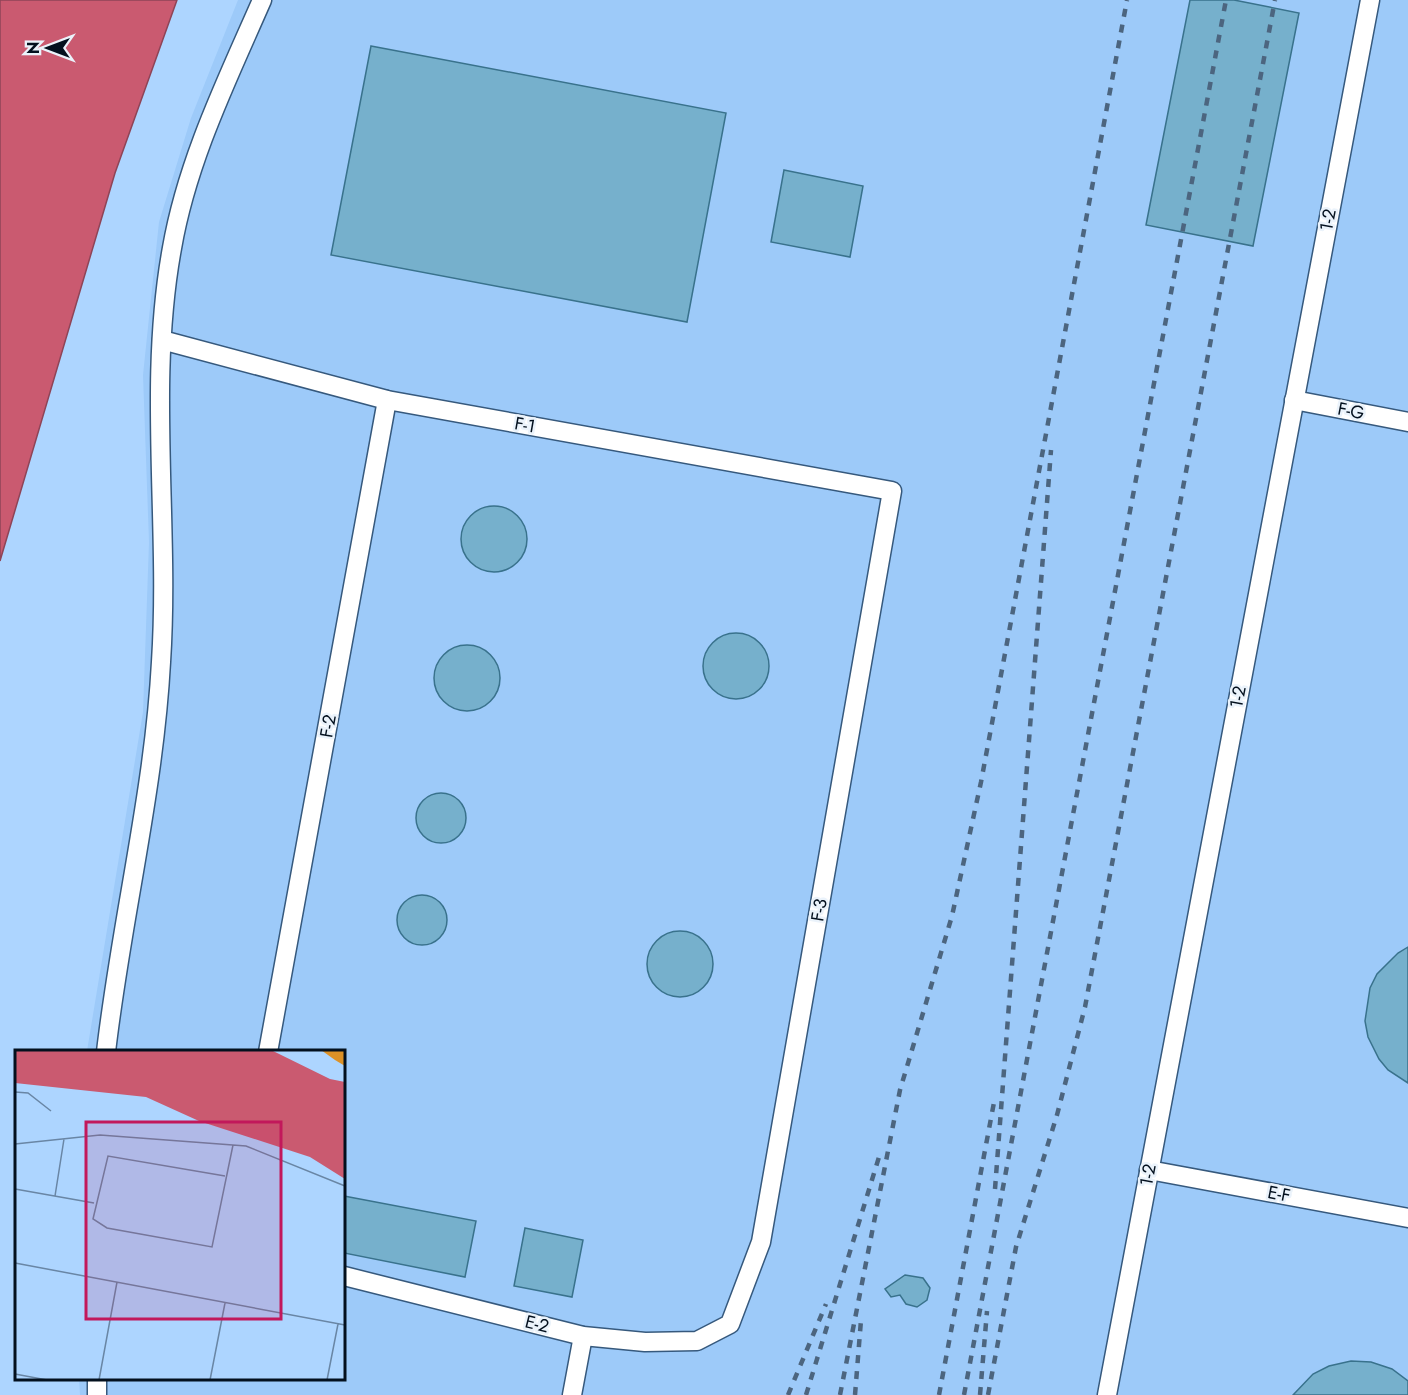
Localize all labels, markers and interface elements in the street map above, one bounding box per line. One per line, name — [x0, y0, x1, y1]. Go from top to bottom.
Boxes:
north arrow — [18, 18, 78, 78]
text: N — [22, 42, 45, 54]
street label: 1-2 — [1313, 207, 1343, 233]
street label: F-G — [1335, 396, 1367, 426]
street label: F-1 — [512, 410, 538, 440]
street label: 1-2 — [1223, 684, 1253, 710]
street label: F-2 — [313, 712, 343, 740]
street label: F-3 — [804, 896, 834, 923]
inset map — [15, 1050, 345, 1380]
street label: 1-2 — [1133, 1162, 1163, 1188]
street label: E-F — [1265, 1179, 1293, 1209]
street label: E-2 — [522, 1308, 552, 1340]

